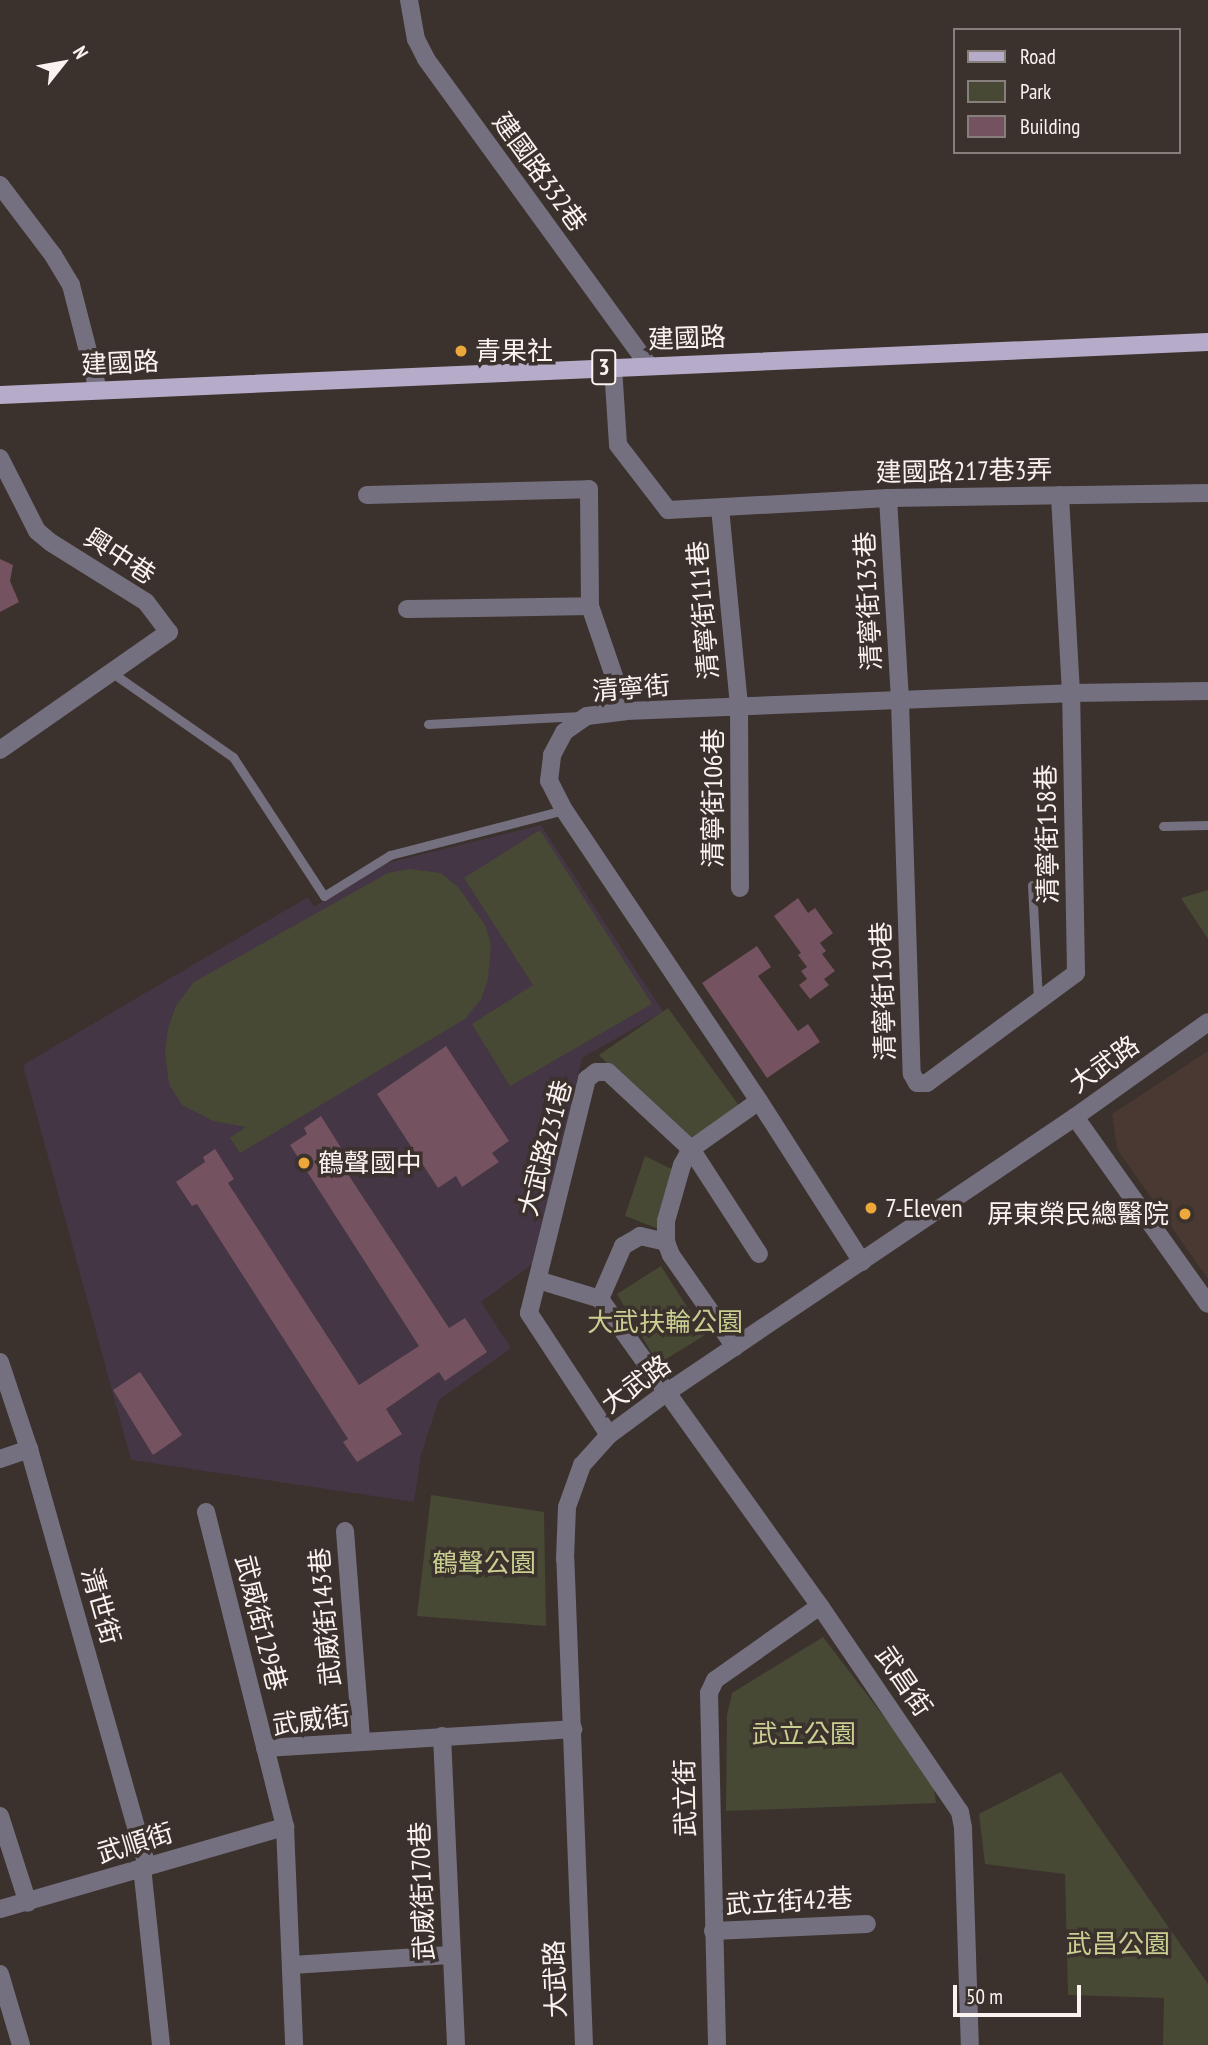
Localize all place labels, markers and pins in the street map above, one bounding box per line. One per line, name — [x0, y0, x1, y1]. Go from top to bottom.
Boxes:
place label: 青果社 — [475, 335, 553, 367]
marker: 青果社 — [453, 343, 469, 359]
place label: 鶴聲國中 — [318, 1147, 422, 1179]
marker: 鶴聲國中 — [296, 1155, 312, 1171]
place label: 7-Eleven — [885, 1192, 963, 1224]
place label: 屏東榮民總醫院 — [987, 1198, 1169, 1230]
marker: 7-Eleven — [863, 1200, 879, 1216]
marker: 屏東榮民總醫院 — [1175, 1204, 1195, 1224]

